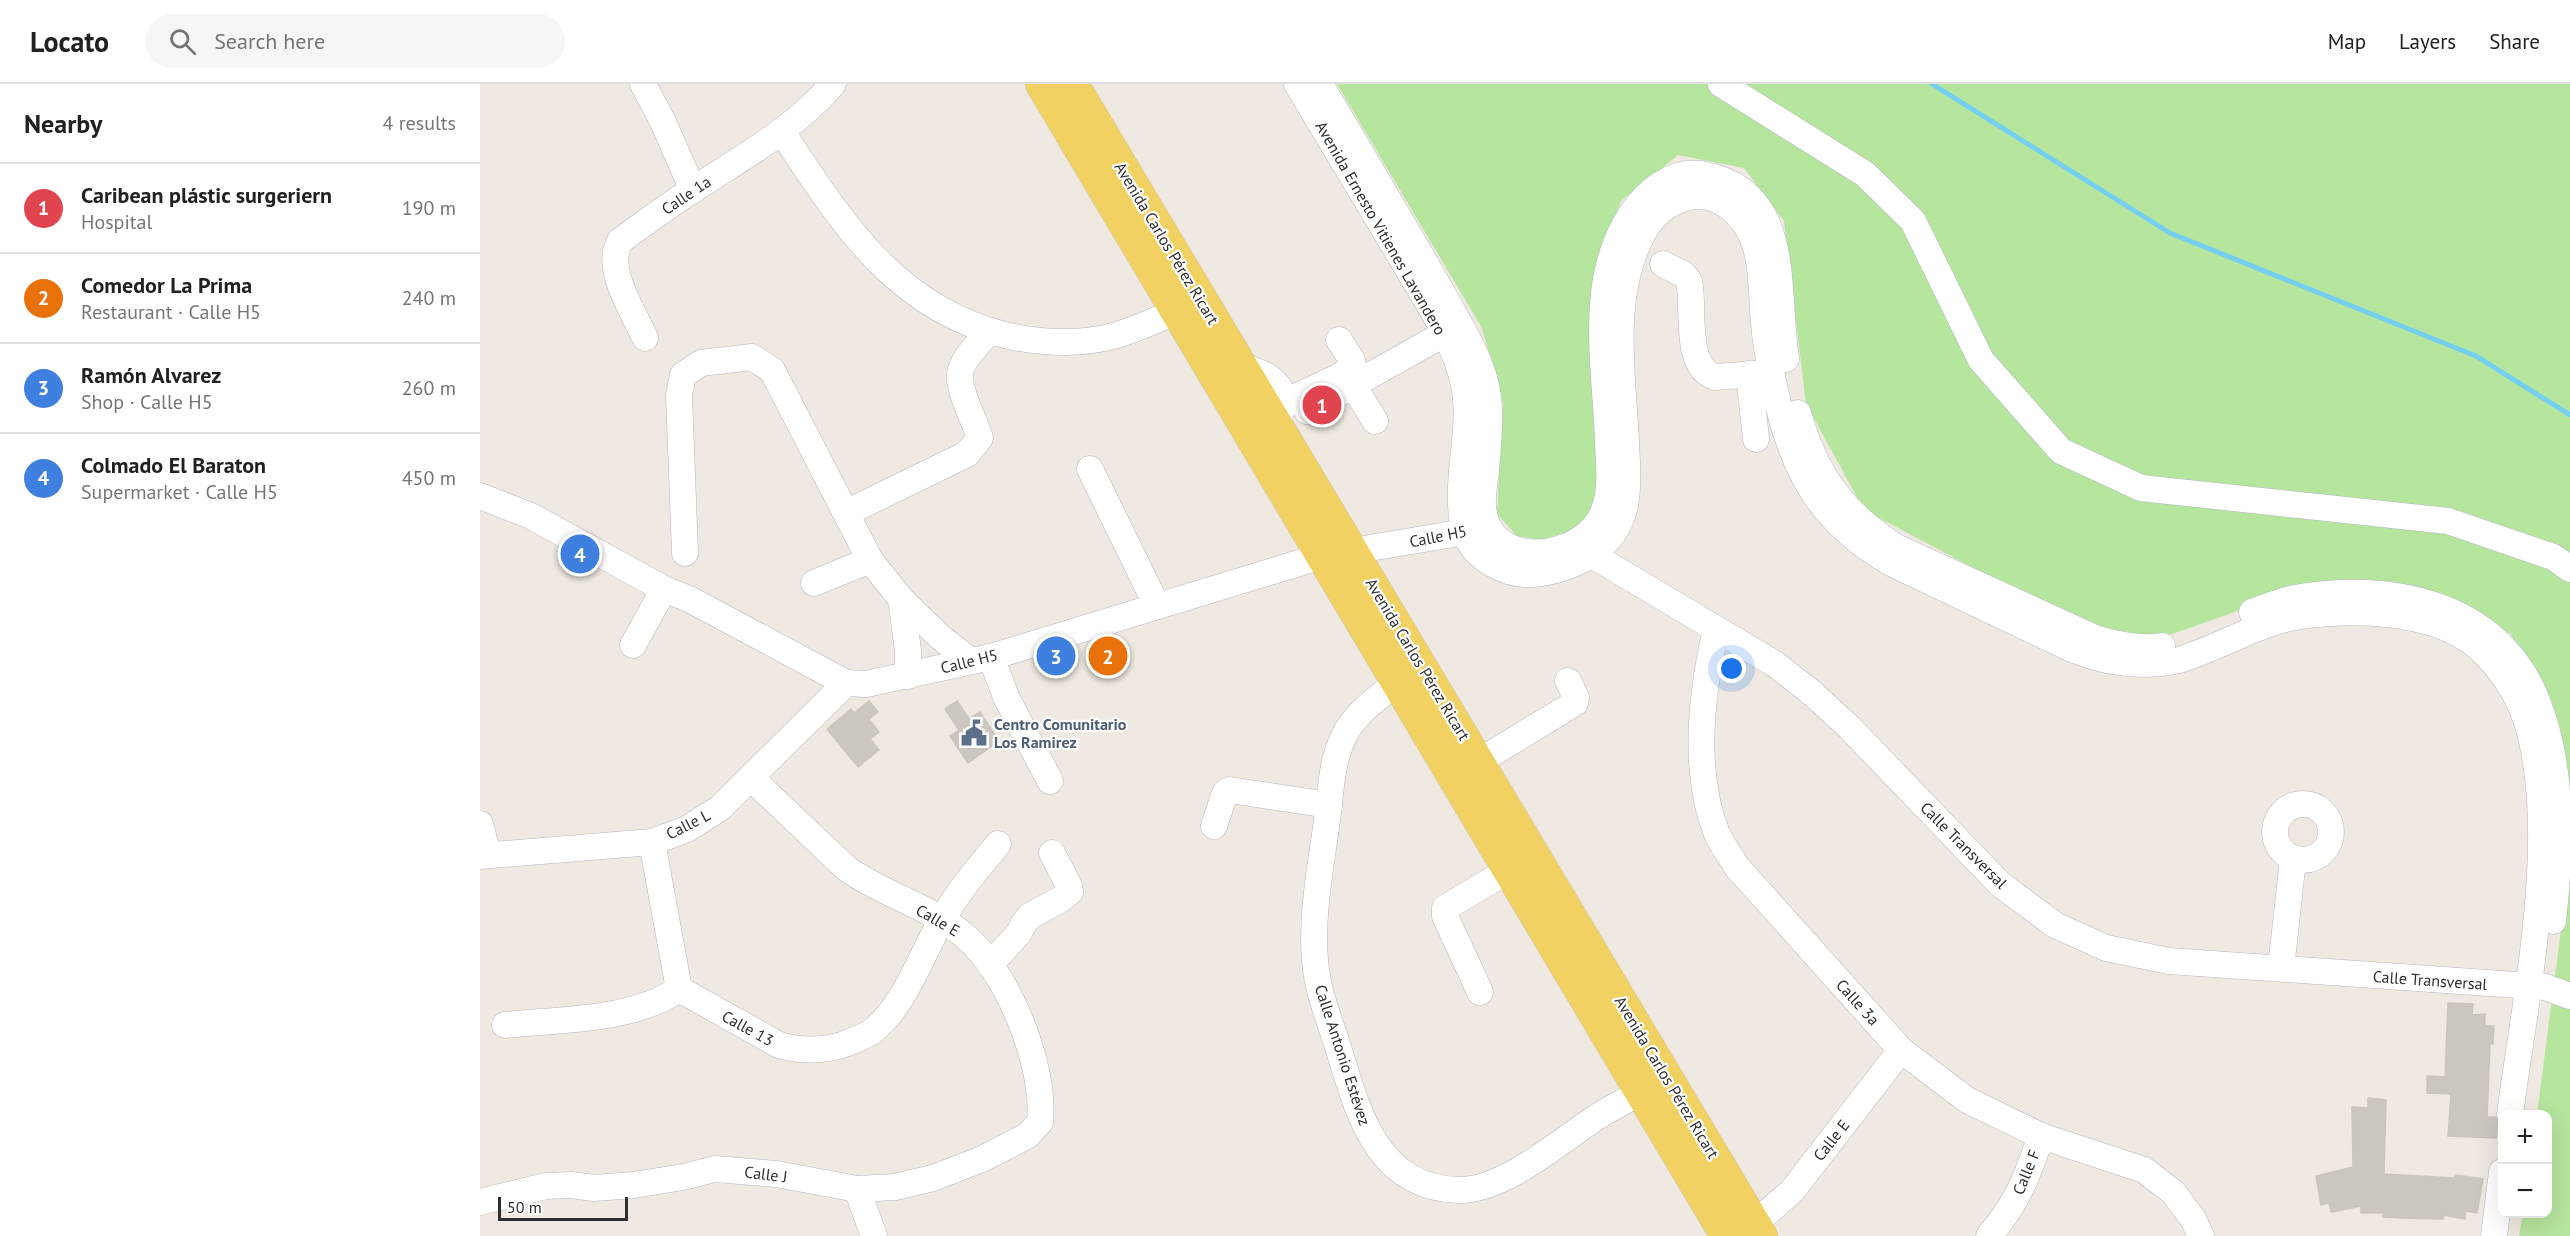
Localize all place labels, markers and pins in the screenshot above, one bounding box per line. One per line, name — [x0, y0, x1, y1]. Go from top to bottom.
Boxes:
pin: 1 — [1302, 382, 1342, 428]
pin: 4 — [560, 532, 600, 576]
pin: 3 — [1036, 634, 1076, 678]
pin: 2 — [1088, 634, 1128, 678]
place label: Centro Comunitario Los Ramirez — [994, 714, 1127, 752]
public building icon: Centro Comunitario Los Ramirez — [959, 718, 989, 748]

